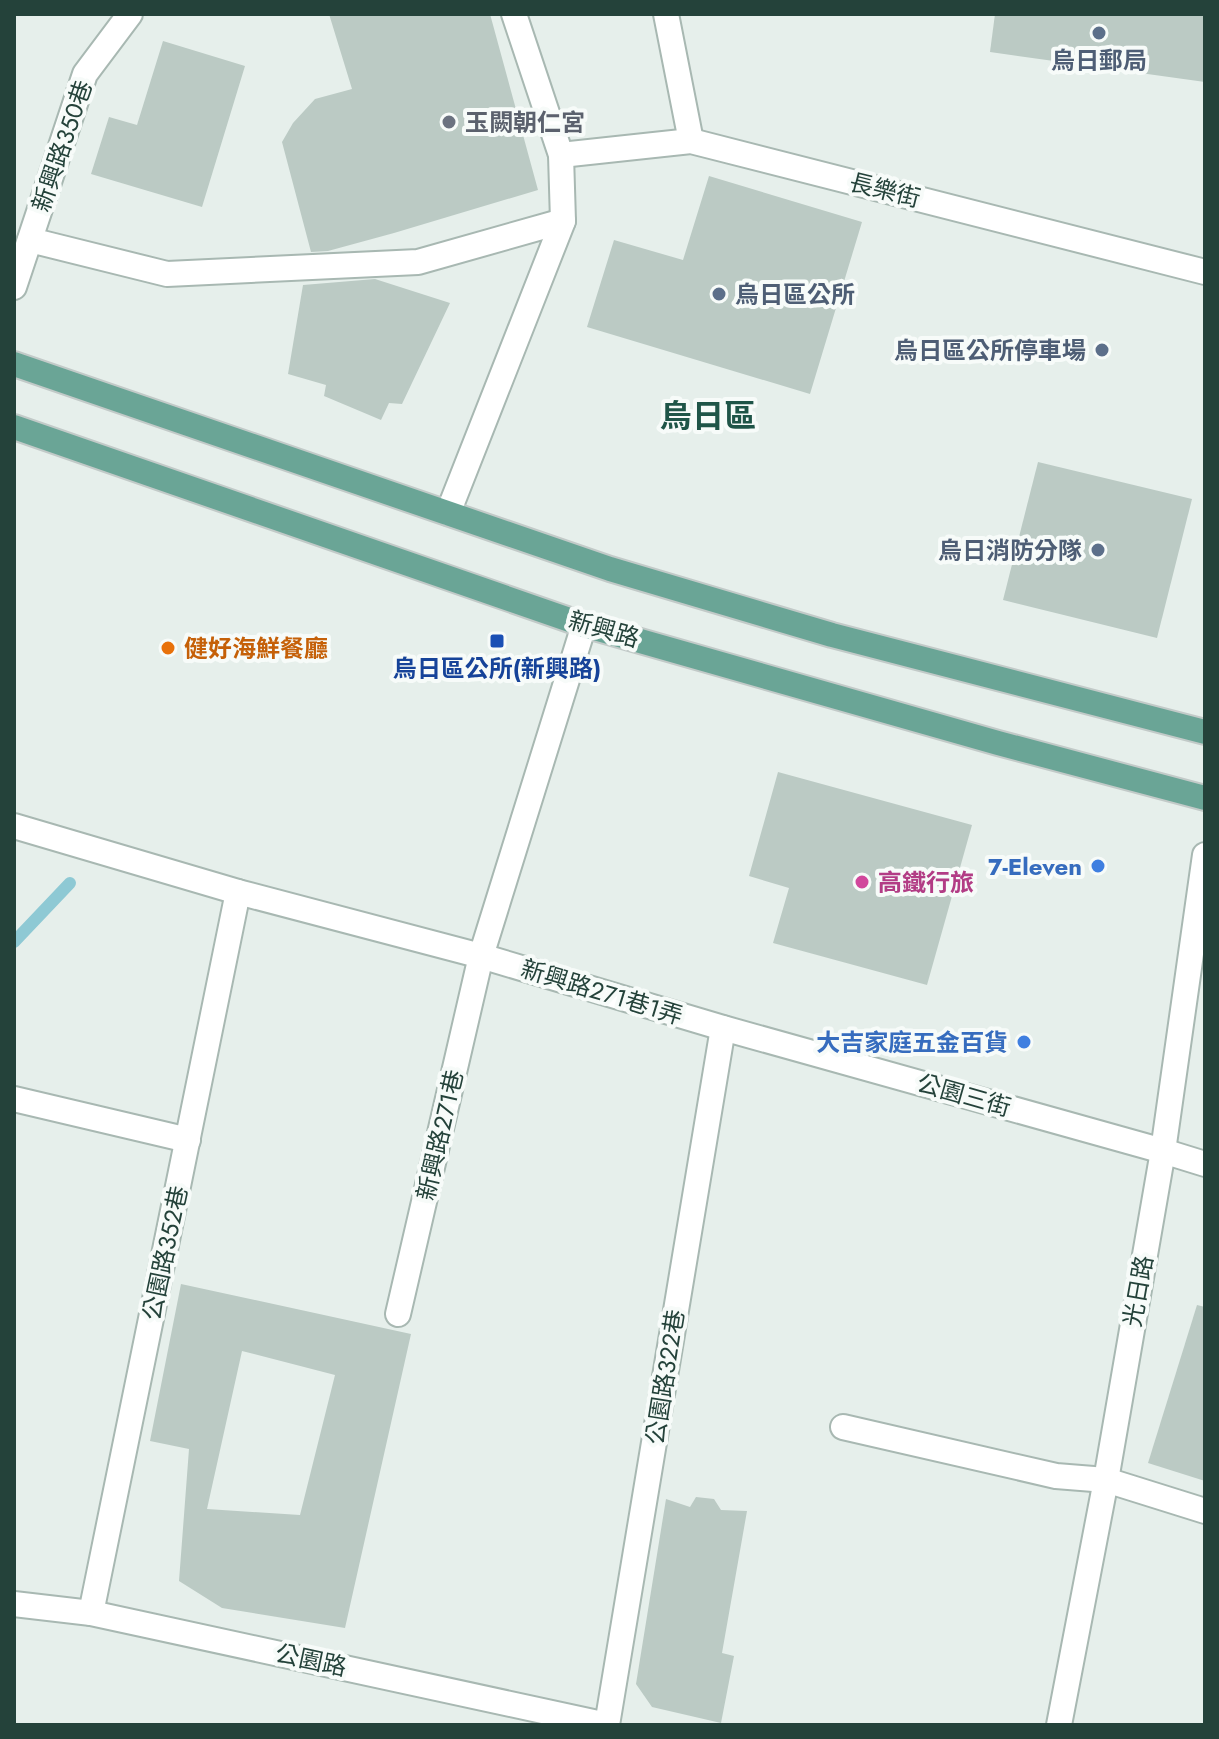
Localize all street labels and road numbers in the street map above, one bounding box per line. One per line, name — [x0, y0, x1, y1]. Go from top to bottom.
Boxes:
street label: 新興路350巷 — [23, 76, 101, 216]
street label: 長樂街 — [846, 164, 924, 216]
street label: 新興路 — [565, 602, 643, 656]
street label: 新興路271巷1弄 — [517, 951, 687, 1033]
street label: 公園三街 — [913, 1065, 1015, 1125]
street label: 新興路271巷 — [408, 1066, 472, 1204]
street label: 公園路352巷 — [134, 1183, 196, 1323]
street label: 光日路 — [1115, 1253, 1161, 1329]
street label: 公園路322巷 — [637, 1307, 693, 1447]
street label: 公園路 — [272, 1635, 350, 1685]

